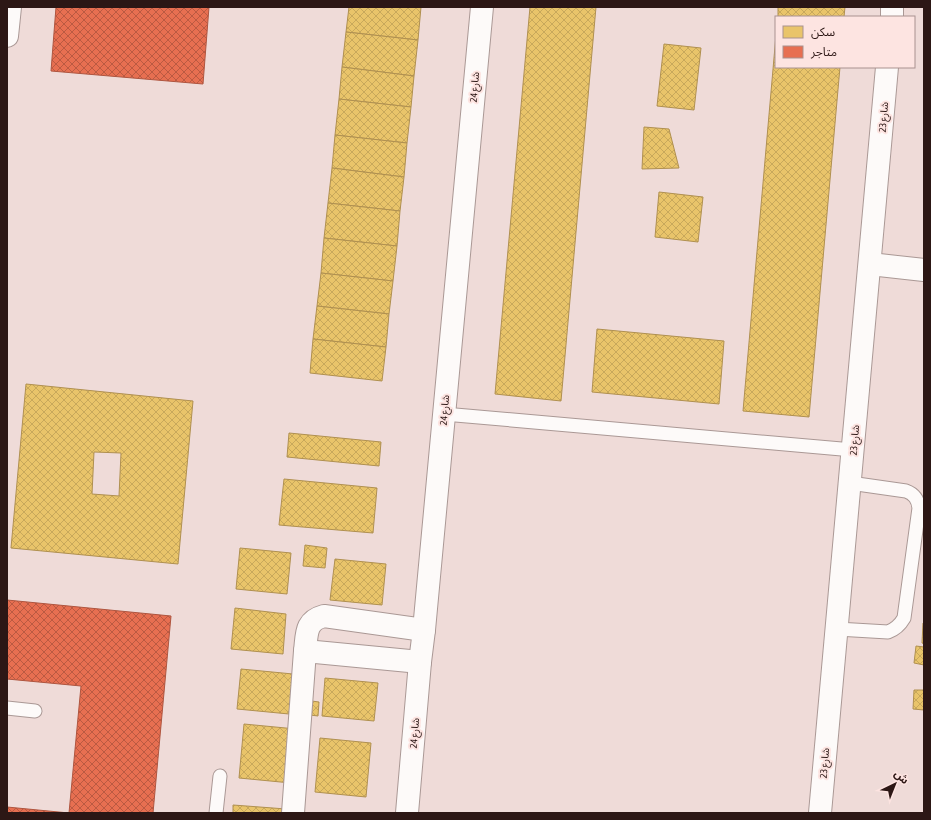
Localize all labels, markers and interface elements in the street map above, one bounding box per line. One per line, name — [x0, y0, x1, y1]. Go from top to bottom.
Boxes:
legend — [775, 16, 915, 68]
text: سكن — [811, 25, 835, 39]
text: متاجر — [810, 45, 837, 59]
street label: شارع 24 — [468, 71, 483, 103]
street label: شارع 23 — [877, 101, 892, 133]
street label: شارع 24 — [438, 394, 453, 426]
street label: شارع 23 — [848, 424, 863, 456]
street label: شارع 24 — [408, 717, 423, 749]
street label: شارع 23 — [818, 747, 833, 779]
north arrow — [875, 764, 915, 804]
text: ش — [892, 767, 911, 787]

